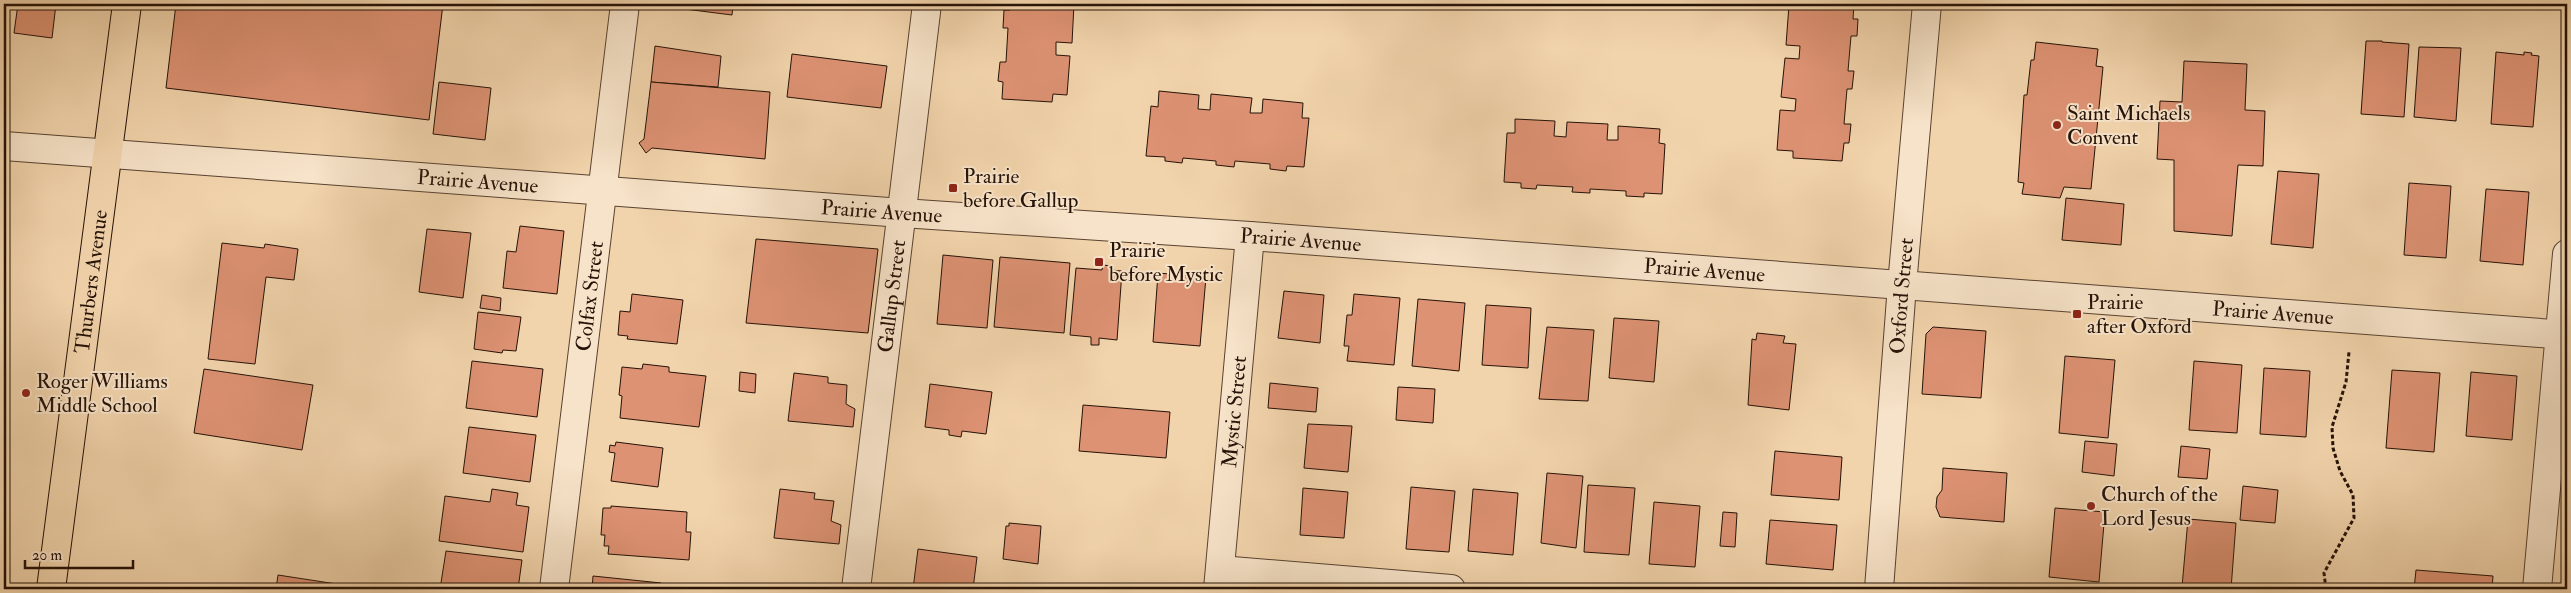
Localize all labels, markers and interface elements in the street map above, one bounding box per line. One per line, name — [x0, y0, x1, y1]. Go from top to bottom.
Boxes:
place label: Saint Michaels Convent — [2067, 100, 2190, 151]
marker: Saint Michaels Convent — [2051, 119, 2063, 131]
street label: Prairie Avenue — [416, 163, 540, 199]
place label: Prairie before Gallup — [963, 163, 1078, 214]
marker: Prairie before Gallup — [947, 182, 959, 194]
street label: Prairie Avenue — [820, 193, 943, 229]
street label: Thurbers Avenue — [68, 208, 114, 355]
street label: Prairie Avenue — [1239, 222, 1362, 258]
place label: Prairie before Mystic — [1109, 237, 1223, 288]
street label: Oxford Street — [1883, 237, 1920, 355]
street label: Gallup Street — [871, 238, 912, 354]
street label: Colfax Street — [569, 239, 610, 353]
street label: Prairie Avenue — [1643, 252, 1766, 288]
marker: Prairie before Mystic — [1093, 256, 1105, 268]
place label: Prairie after Oxford — [2087, 289, 2192, 340]
street label: Prairie Avenue — [2211, 295, 2335, 331]
marker: Prairie after Oxford — [2071, 308, 2083, 320]
street label: Mystic Street — [1216, 354, 1253, 469]
place label: Roger Williams Middle School — [36, 368, 168, 419]
marker: Roger Williams Middle School — [20, 387, 32, 399]
place label: Church of the Lord Jesus — [2101, 481, 2218, 532]
marker: Church of the Lord Jesus — [2085, 500, 2097, 512]
scale bar — [25, 538, 132, 570]
text: 20 m — [32, 546, 62, 565]

